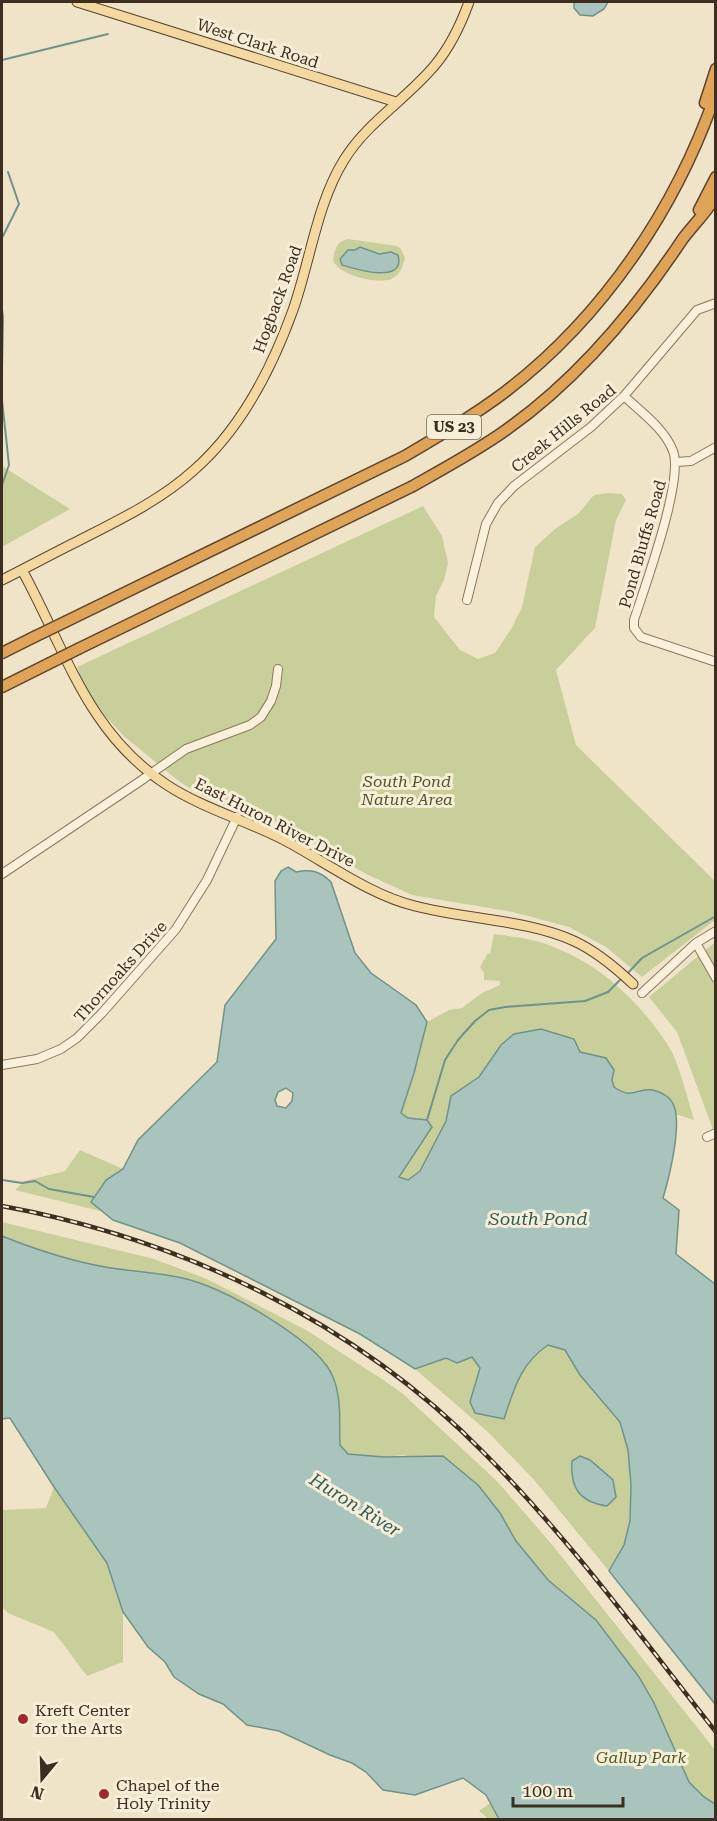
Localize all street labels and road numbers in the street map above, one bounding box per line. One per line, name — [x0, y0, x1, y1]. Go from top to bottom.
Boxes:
street label: West Clark Road — [194, 15, 321, 72]
street label: Hogback Road — [249, 243, 306, 356]
street label: Creek Hills Road — [507, 380, 619, 476]
road number: US 23 — [427, 415, 481, 439]
street label: Pond Bluffs Road — [615, 478, 670, 610]
street label: East Huron River Drive — [192, 774, 358, 871]
street label: Thornoaks Drive — [70, 917, 171, 1026]

